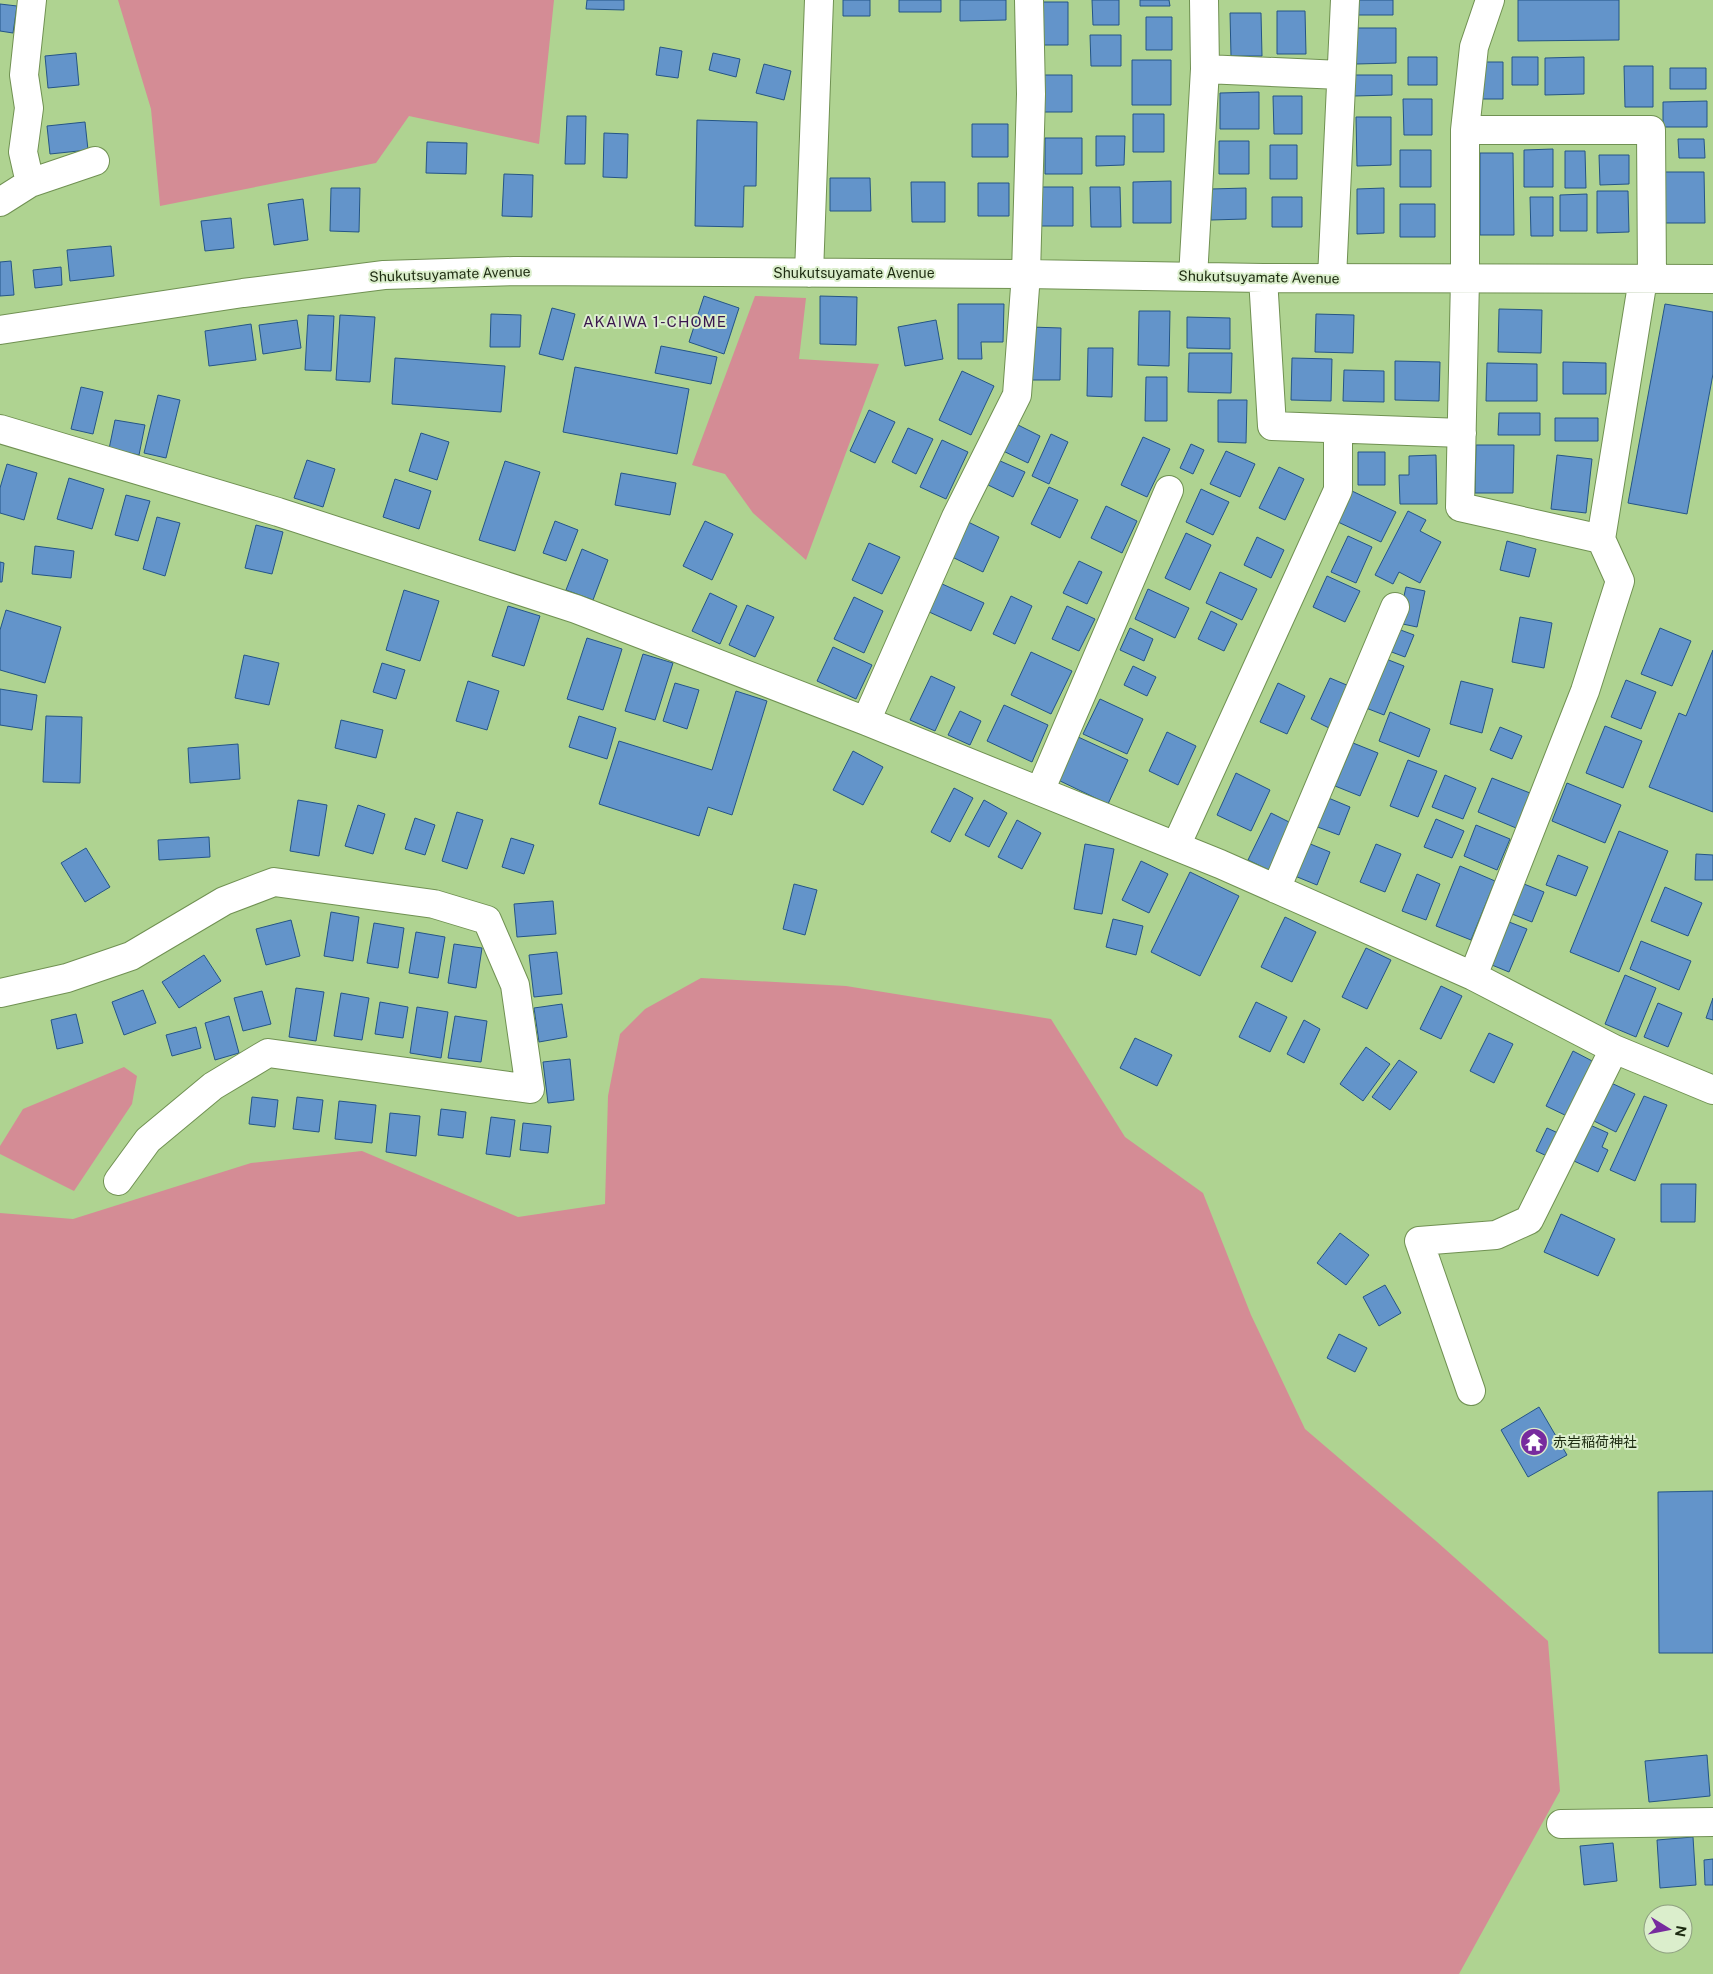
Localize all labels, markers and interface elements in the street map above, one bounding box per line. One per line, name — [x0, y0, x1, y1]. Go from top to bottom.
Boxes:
street label: Shukutsuyamate Avenue — [369, 263, 531, 285]
street label: Shukutsuyamate Avenue — [773, 265, 935, 281]
street label: Shukutsuyamate Avenue — [1178, 268, 1340, 286]
district label: AKAIWA 1-CHOME — [583, 313, 727, 330]
temple icon: 赤岩稲荷神社 — [1519, 1427, 1549, 1457]
place label: 赤岩稲荷神社 — [1553, 1434, 1637, 1450]
north arrow — [1643, 1904, 1693, 1954]
text: N — [1672, 1924, 1690, 1938]

